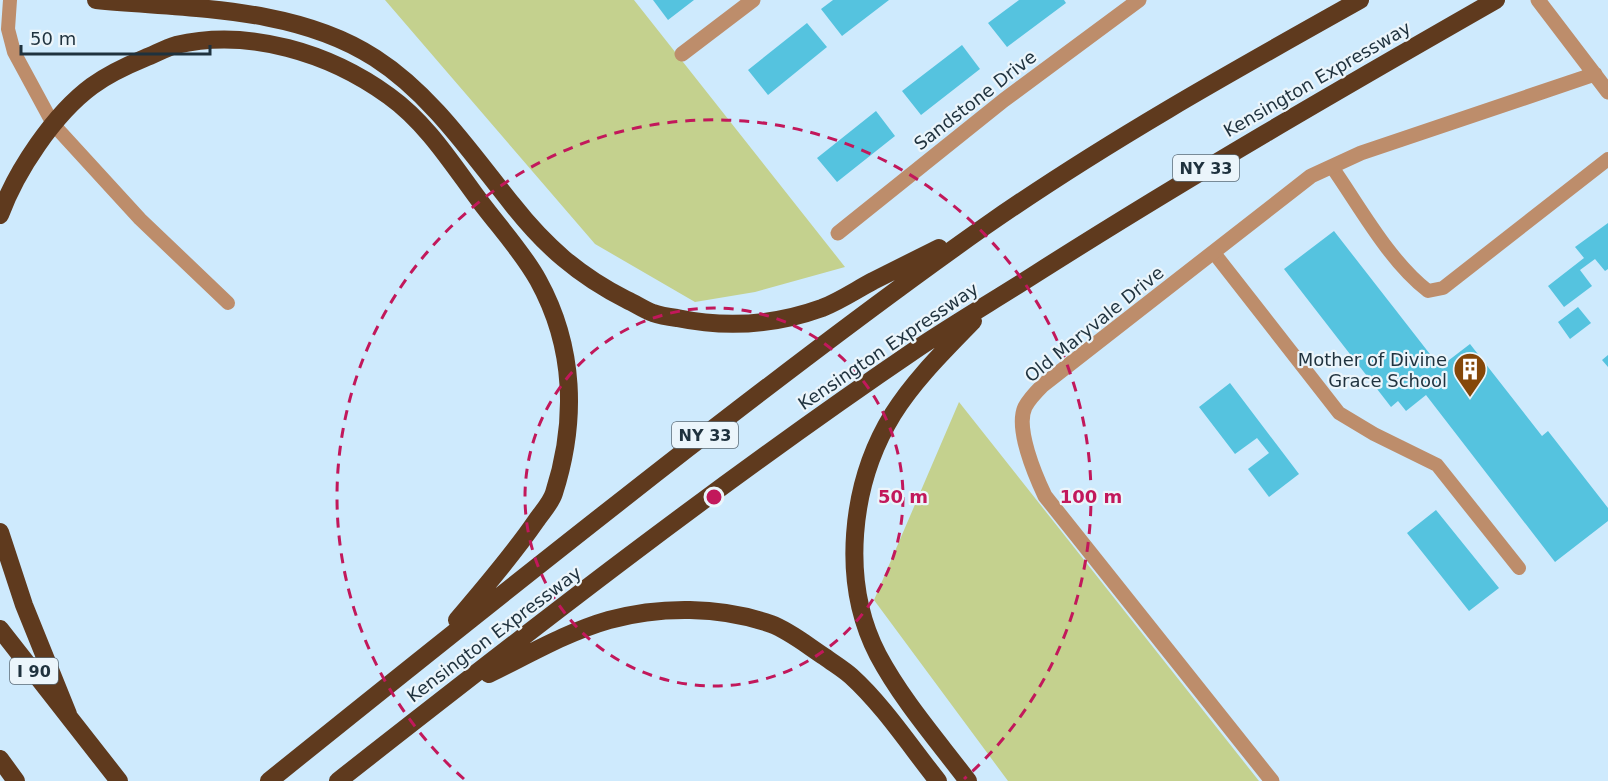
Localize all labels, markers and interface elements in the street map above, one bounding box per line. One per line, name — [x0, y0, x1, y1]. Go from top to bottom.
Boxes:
street label: Kensington Expressway — [1220, 17, 1415, 141]
scale bar — [21, 18, 210, 56]
text: 50 m — [30, 28, 76, 49]
street label: Sandstone Drive — [910, 46, 1040, 154]
road number: NY 33 — [1173, 155, 1239, 181]
street label: Old Maryvale Drive — [1020, 262, 1168, 386]
street label: Kensington Expressway — [794, 278, 982, 414]
place label: Mother of Divine Grace School — [1298, 349, 1447, 391]
building icon: Mother of Divine Grace School — [1452, 351, 1488, 398]
road number: NY 33 — [672, 422, 738, 448]
text: 50 m — [878, 486, 928, 507]
text: 100 m — [1060, 486, 1122, 507]
centre of rings — [704, 487, 724, 507]
street label: Kensington Expressway — [403, 561, 585, 706]
road number: I 90 — [10, 658, 58, 684]

